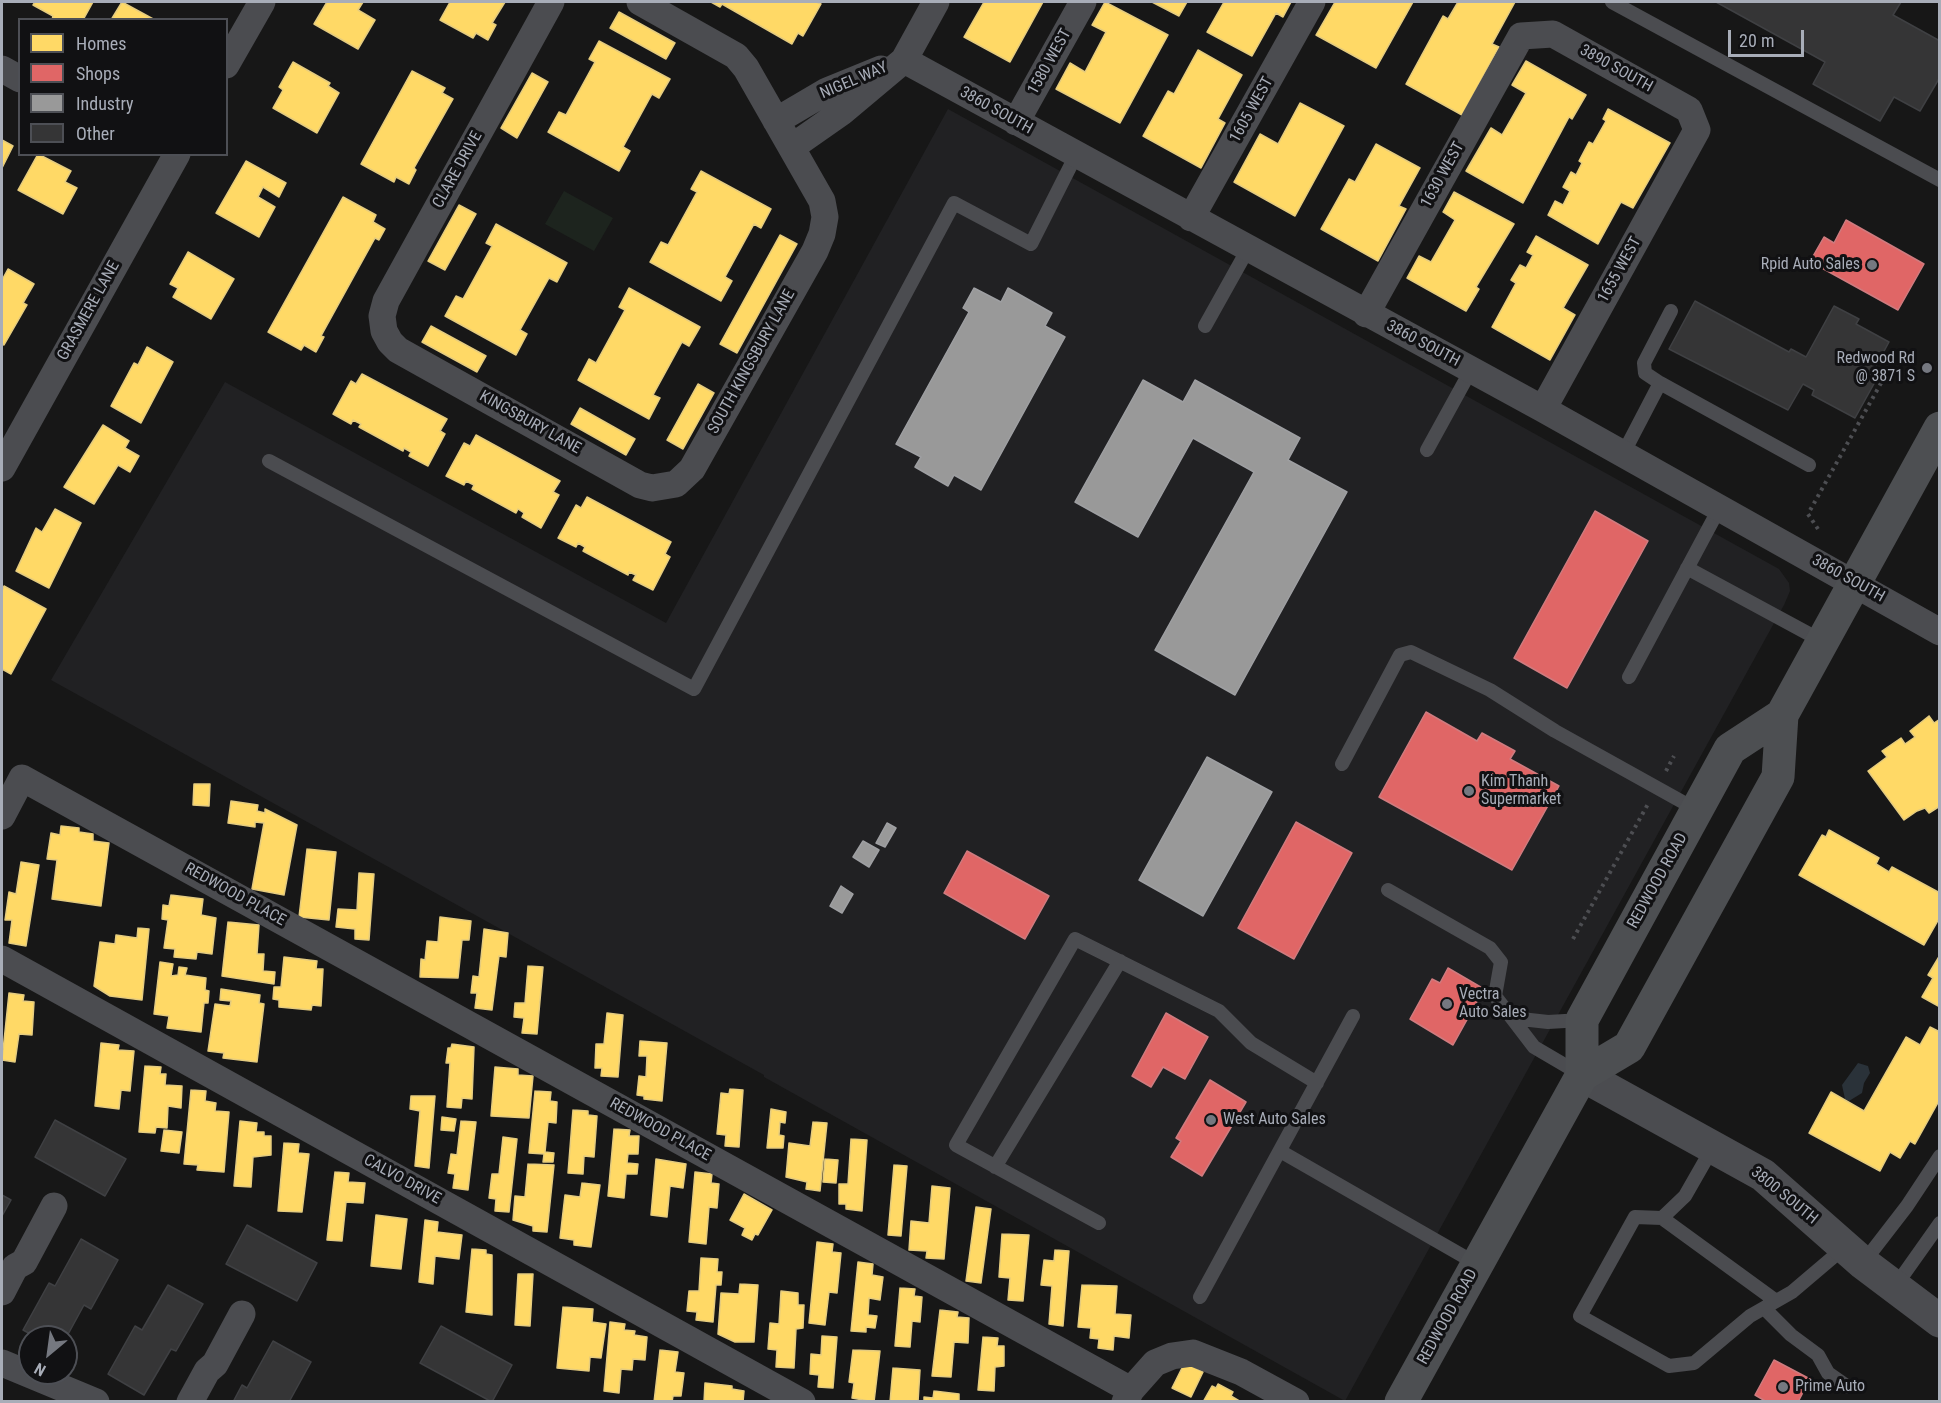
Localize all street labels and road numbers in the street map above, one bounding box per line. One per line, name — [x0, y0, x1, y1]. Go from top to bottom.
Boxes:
street label: 1580 WEST — [1024, 26, 1076, 98]
street label: 3890 SOUTH — [1576, 41, 1656, 97]
street label: NIGEL WAY — [817, 58, 891, 104]
street label: 1605 WEST — [1226, 74, 1278, 146]
street label: 3860 SOUTH — [956, 83, 1036, 139]
street label: CLARE DRIVE — [429, 128, 487, 212]
street label: 1630 WEST — [1417, 139, 1469, 211]
street label: 1655 WEST — [1594, 234, 1646, 306]
street label: GRASMERE LANE — [54, 258, 124, 364]
street label: SOUTH KINGSBURY LANE — [704, 287, 800, 437]
street label: 3860 SOUTH — [1383, 317, 1463, 371]
street label: KINGSBURY LANE — [476, 387, 584, 459]
street label: 3860 SOUTH — [1808, 551, 1888, 607]
street label: REDWOOD ROAD — [1624, 830, 1692, 932]
street label: REDWOOD PLACE — [181, 859, 289, 931]
street label: REDWOOD PLACE — [606, 1094, 714, 1166]
street label: CALVO DRIVE — [360, 1151, 444, 1209]
street label: 3800 SOUTH — [1747, 1163, 1821, 1229]
street label: REDWOOD ROAD — [1414, 1266, 1482, 1368]

